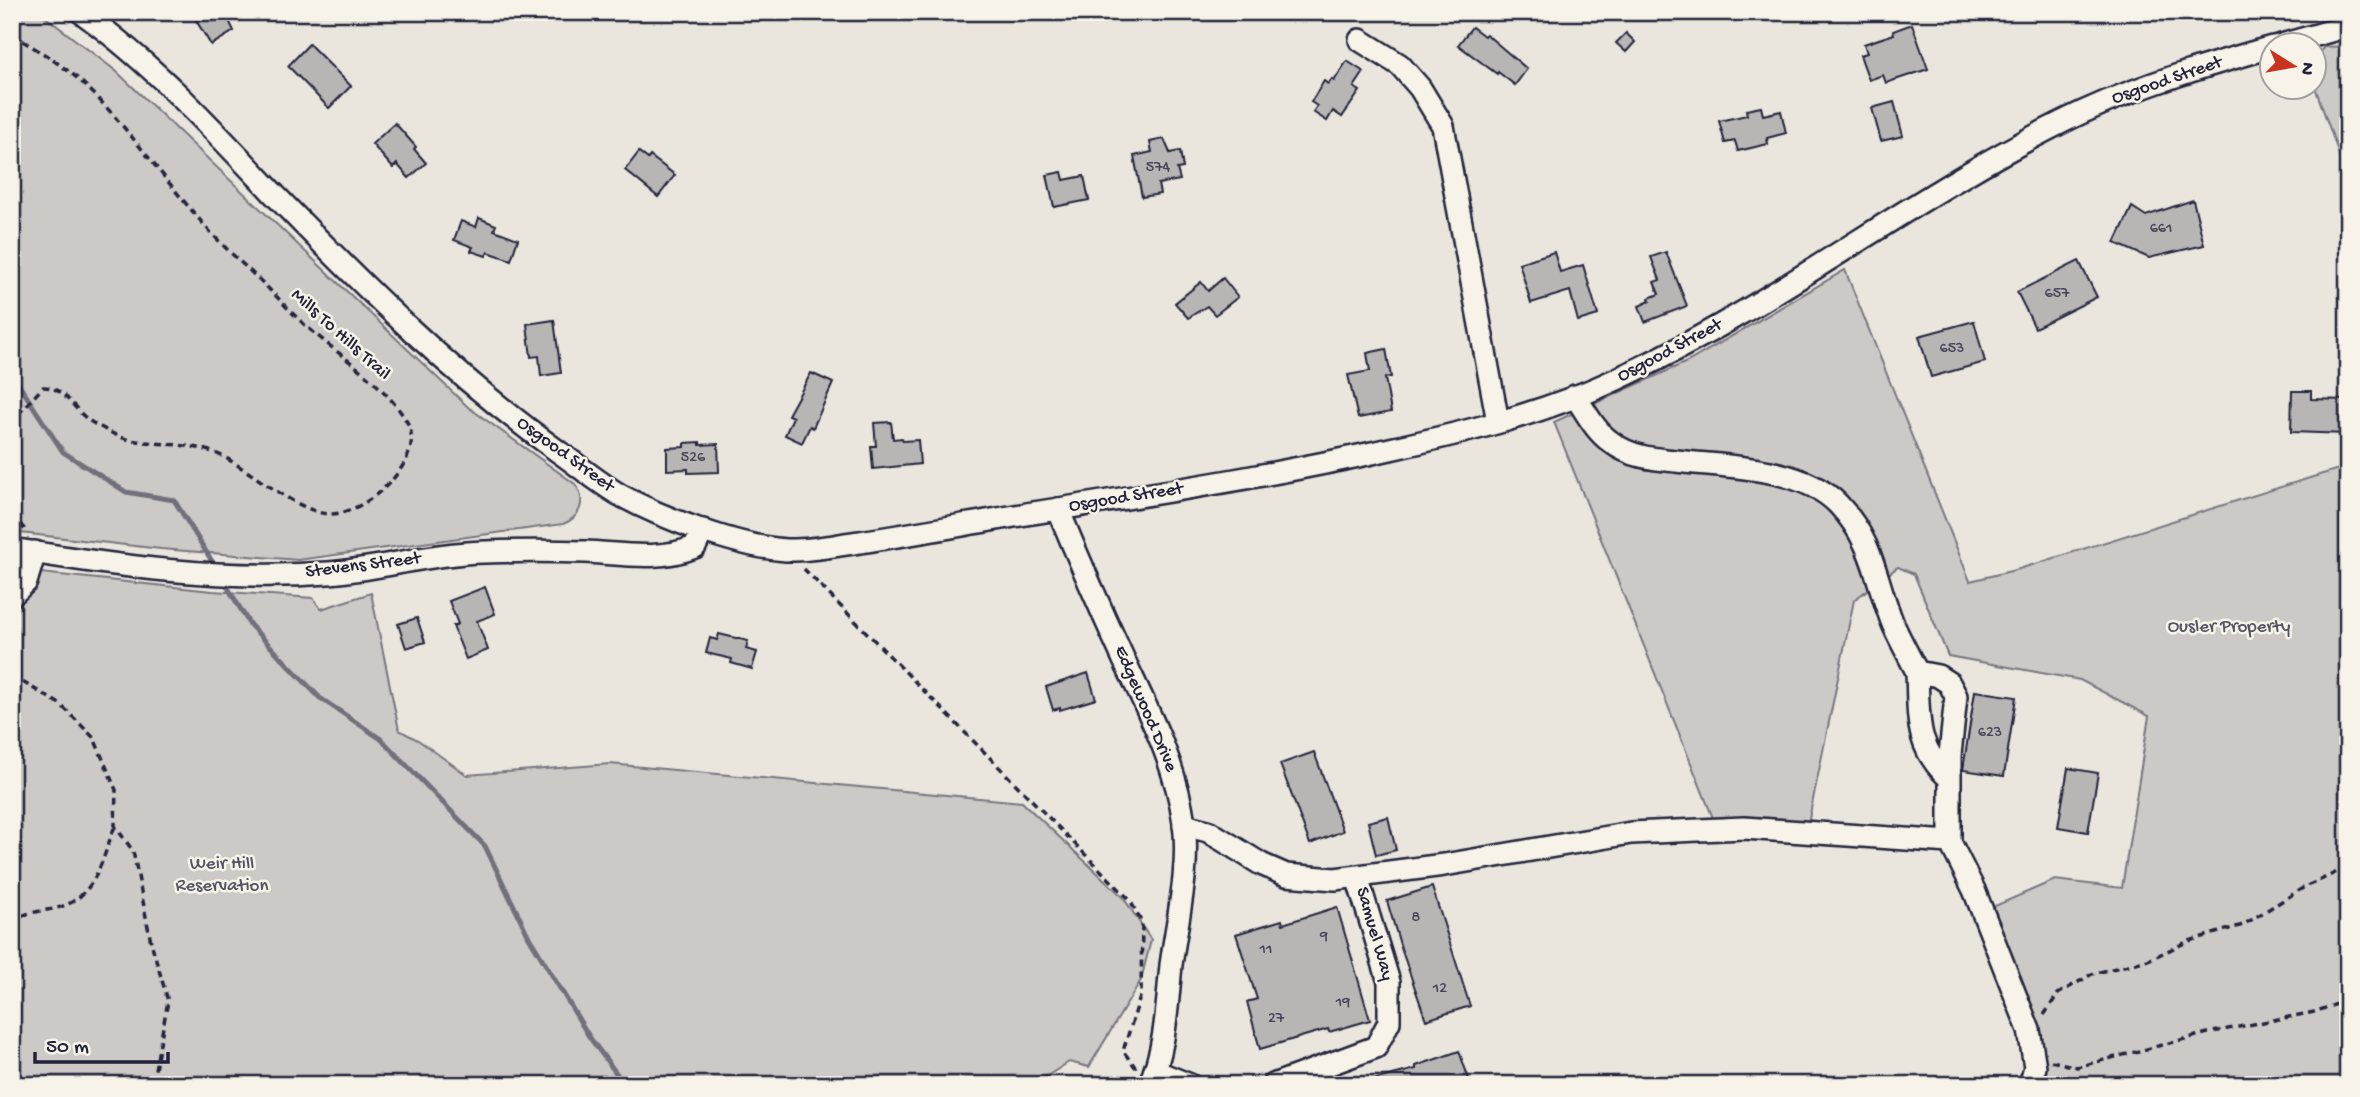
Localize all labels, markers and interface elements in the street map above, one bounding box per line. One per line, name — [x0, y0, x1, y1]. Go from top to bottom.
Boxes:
north arrow — [2258, 32, 2328, 102]
street label: Osgood Street — [2109, 51, 2227, 111]
text: N — [2294, 60, 2319, 77]
house number: 574 — [1146, 159, 1171, 178]
house number: 661 — [2150, 220, 2172, 239]
street label: Mills To Hills Trail — [285, 284, 395, 386]
house number: 657 — [2045, 285, 2070, 304]
street label: Osgood Street — [1614, 313, 1728, 388]
house number: 653 — [1940, 340, 1964, 359]
street label: Osgood Street — [512, 412, 620, 499]
house number: 526 — [681, 449, 706, 468]
street label: Osgood Street — [1067, 477, 1187, 518]
street label: Stevens Street — [304, 547, 424, 584]
park label: Ousler Property — [2168, 616, 2291, 639]
street label: Edgewood Drive — [1108, 642, 1182, 776]
house number: 623 — [1978, 724, 2002, 743]
park label: Weir Hill Reservation — [176, 853, 268, 898]
street label: Samuel Way — [1350, 885, 1399, 984]
house number: 8 — [1412, 909, 1421, 928]
house number: 9 — [1319, 928, 1328, 947]
house number: 11 — [1259, 941, 1272, 960]
house number: 12 — [1432, 980, 1447, 999]
house number: 19 — [1335, 994, 1350, 1013]
house number: 27 — [1268, 1010, 1285, 1029]
scale bar — [35, 1020, 168, 1064]
text: 50 m — [46, 1036, 89, 1061]

